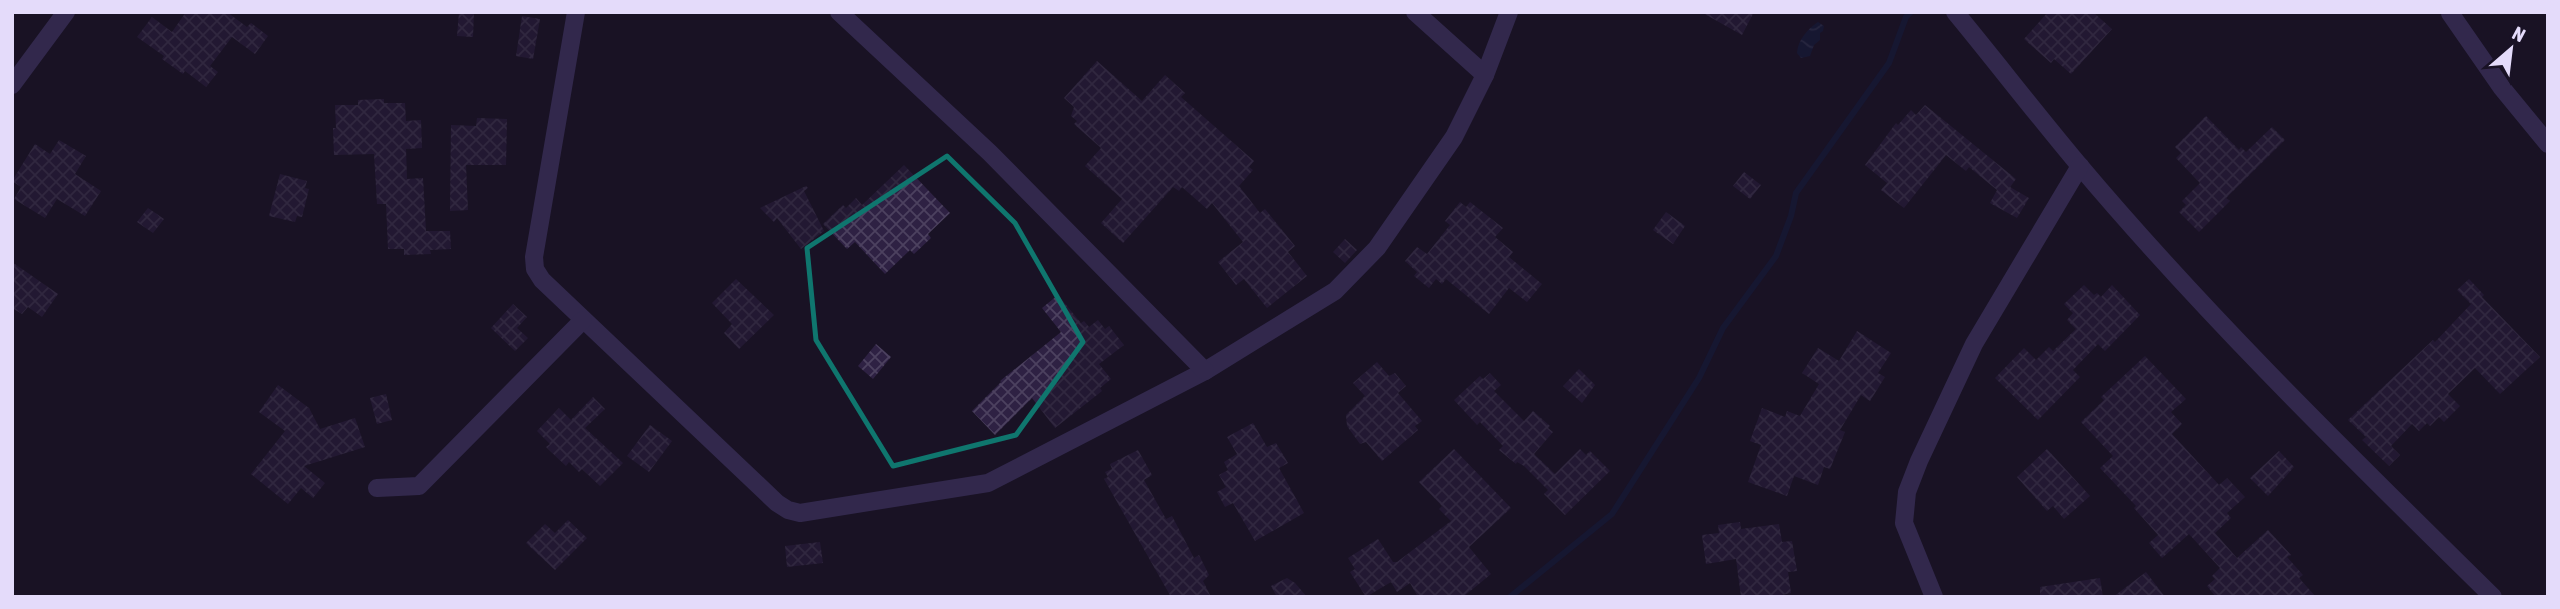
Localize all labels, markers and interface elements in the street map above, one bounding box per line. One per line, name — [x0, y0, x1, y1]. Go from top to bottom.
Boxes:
north arrow — [2476, 14, 2546, 84]
text: N — [2509, 22, 2529, 46]

